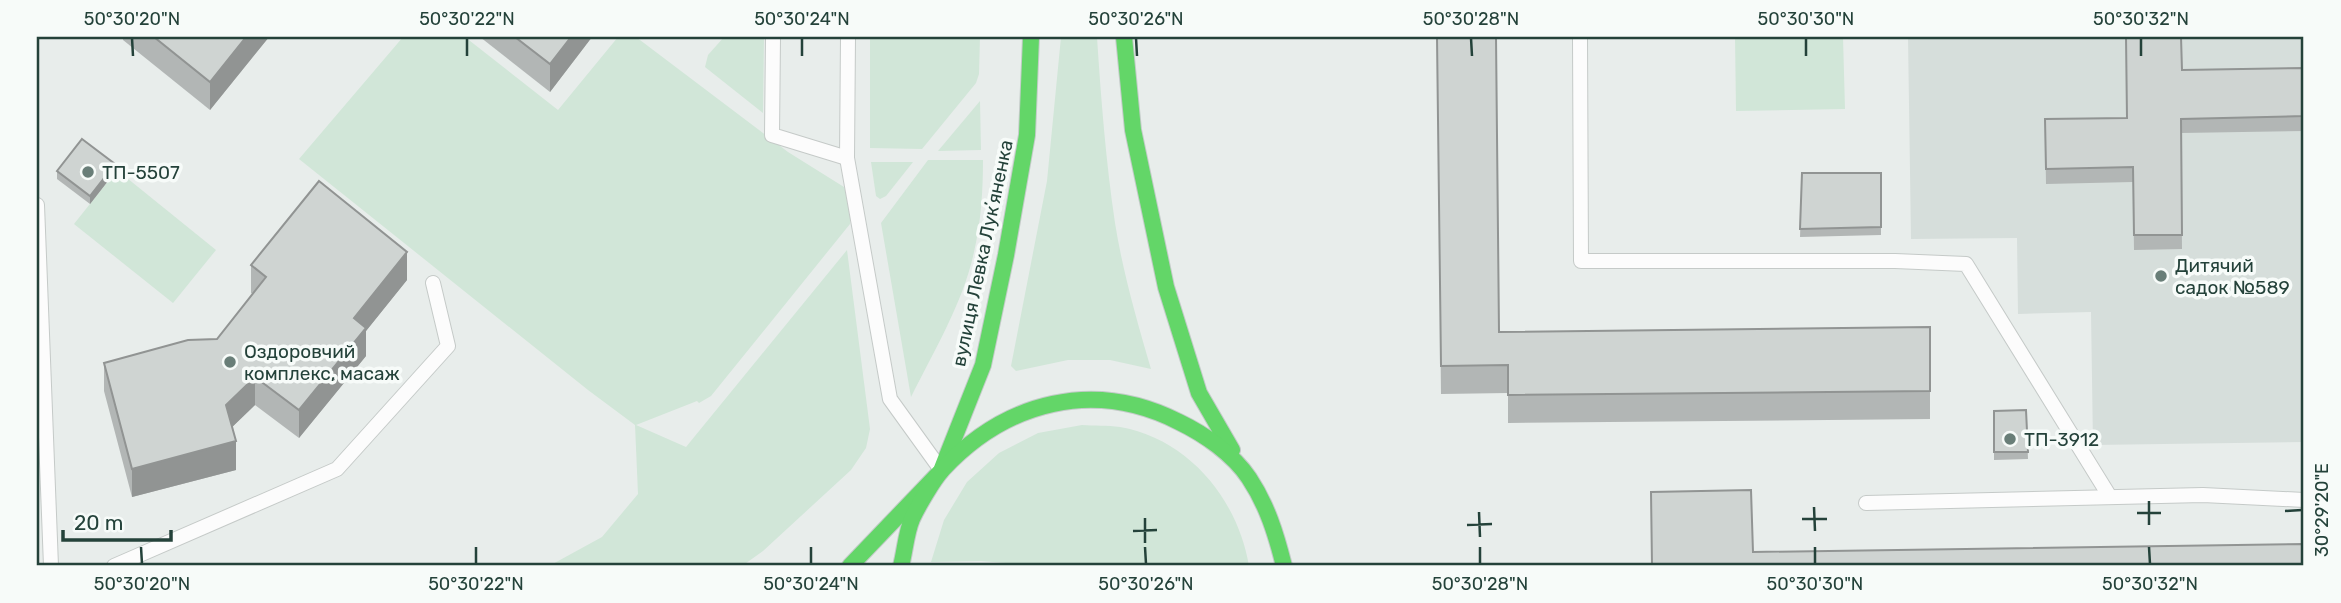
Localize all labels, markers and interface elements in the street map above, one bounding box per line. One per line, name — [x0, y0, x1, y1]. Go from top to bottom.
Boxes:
text: 50°30'20"N — [84, 8, 180, 30]
text: 50°30'22"N — [419, 8, 515, 30]
text: 50°30'24"N — [754, 8, 850, 30]
text: 50°30'26"N — [1088, 8, 1184, 30]
text: 50°30'28"N — [1423, 8, 1519, 30]
text: 50°30'30"N — [1758, 8, 1854, 30]
text: 50°30'32"N — [2093, 8, 2189, 30]
street label: вулиця Левка Лукʼяненка — [947, 138, 1018, 368]
place label: ТП-5507 — [102, 161, 180, 184]
marker: ТП-5507 — [80, 164, 96, 180]
place label: Дитячий садок №589 — [2175, 254, 2290, 299]
marker: Дитячий садок №589 — [2153, 268, 2169, 284]
place label: Оздоровчий комплекс, масаж — [244, 340, 400, 385]
marker: Оздоровчий комплекс, масаж — [222, 354, 238, 370]
place label: ТП-3912 — [2024, 428, 2099, 451]
marker: ТП-3912 — [2002, 431, 2018, 447]
text: 30°29'20"E — [2311, 463, 2333, 557]
scale bar — [63, 498, 172, 542]
text: 20 m — [74, 510, 123, 535]
text: 50°30'20"N — [94, 573, 190, 595]
text: 50°30'22"N — [428, 573, 524, 595]
text: 50°30'24"N — [763, 573, 859, 595]
text: 50°30'26"N — [1098, 573, 1194, 595]
text: 50°30'28"N — [1432, 573, 1528, 595]
text: 50°30'30"N — [1767, 573, 1863, 595]
text: 50°30'32"N — [2102, 573, 2198, 595]

